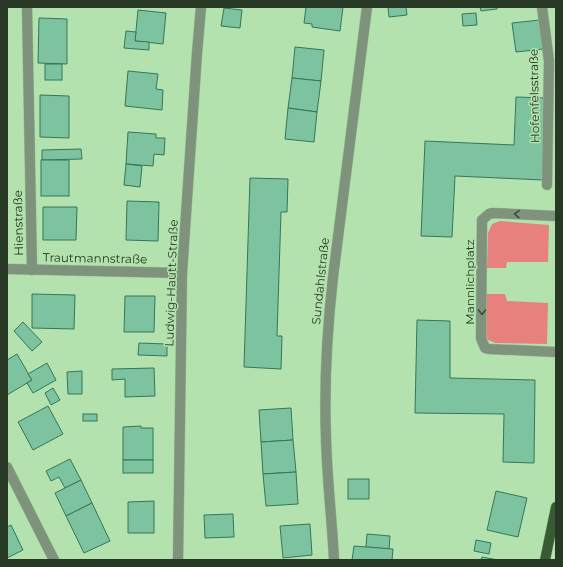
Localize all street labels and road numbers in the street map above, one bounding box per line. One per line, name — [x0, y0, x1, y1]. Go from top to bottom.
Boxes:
street label: Hofenfelsstraße — [526, 49, 542, 143]
street label: Hienstraße — [10, 190, 26, 256]
street label: Ludwig-Hautt-Straße — [161, 219, 181, 347]
street label: Sundahlstraße — [308, 237, 332, 325]
street label: Mannlichplatz — [462, 239, 477, 325]
street label: Trautmannstraße — [43, 250, 147, 266]

